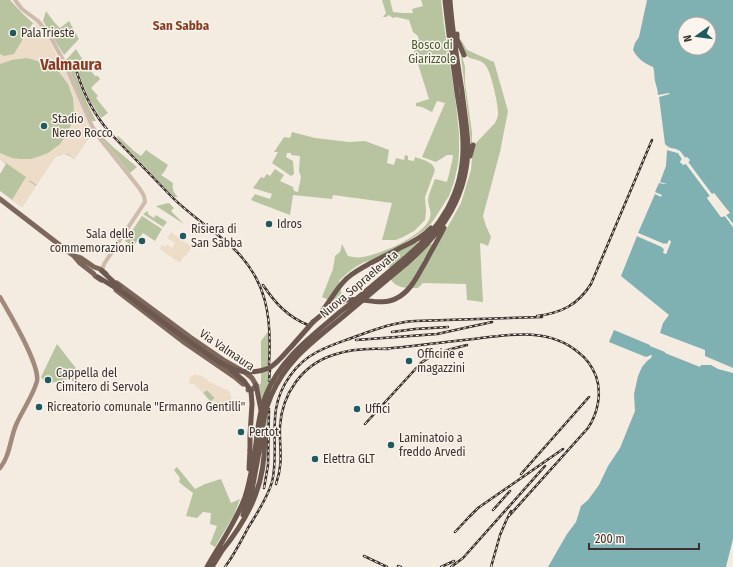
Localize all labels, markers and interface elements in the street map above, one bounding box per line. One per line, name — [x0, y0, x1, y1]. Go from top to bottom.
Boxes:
north arrow — [677, 16, 717, 56]
district label: San Sabba — [153, 18, 210, 33]
place label: PalaTrieste — [21, 26, 75, 40]
marker: PalaTrieste — [8, 28, 18, 38]
text: N — [681, 34, 695, 43]
park label: Bosco di Giarizzole — [408, 38, 456, 66]
district label: Valmaura — [39, 55, 102, 74]
place label: Stadio Nereo Rocco — [52, 112, 113, 140]
marker: Stadio Nereo Rocco — [39, 121, 49, 131]
place label: Idros — [277, 217, 302, 231]
marker: Idros — [264, 219, 274, 229]
place label: Risiera di San Sabba — [191, 222, 242, 250]
place label: Sala delle commemorazioni — [50, 227, 134, 255]
marker: Risiera di San Sabba — [178, 231, 188, 241]
marker: Sala delle commemorazioni — [137, 236, 147, 246]
street label: Nuova Sopraelevata — [317, 247, 401, 321]
street label: Via Valmaura — [197, 326, 257, 374]
place label: Officine e magazzini — [417, 347, 465, 375]
marker: Officine e magazzini — [404, 356, 414, 366]
place label: Cappella del Cimitero di Servola — [56, 366, 149, 394]
marker: Cappella del Cimitero di Servola — [43, 375, 53, 385]
place label: Ricreatorio comunale "Ermanno Gentilli" — [47, 400, 245, 414]
marker: Ricreatorio comunale "Ermanno Gentilli" — [34, 402, 44, 412]
place label: Uffici — [365, 402, 390, 416]
marker: Uffici — [352, 404, 362, 414]
place label: Pertot — [249, 425, 279, 439]
marker: Pertot — [236, 427, 246, 437]
place label: Laminatoio a freddo Arvedi — [399, 431, 466, 459]
marker: Laminatoio a freddo Arvedi — [386, 440, 396, 450]
place label: Elettra GLT — [323, 452, 375, 466]
marker: Elettra GLT — [310, 454, 320, 464]
scale bar — [589, 525, 699, 551]
text: 200 m — [595, 532, 625, 546]

